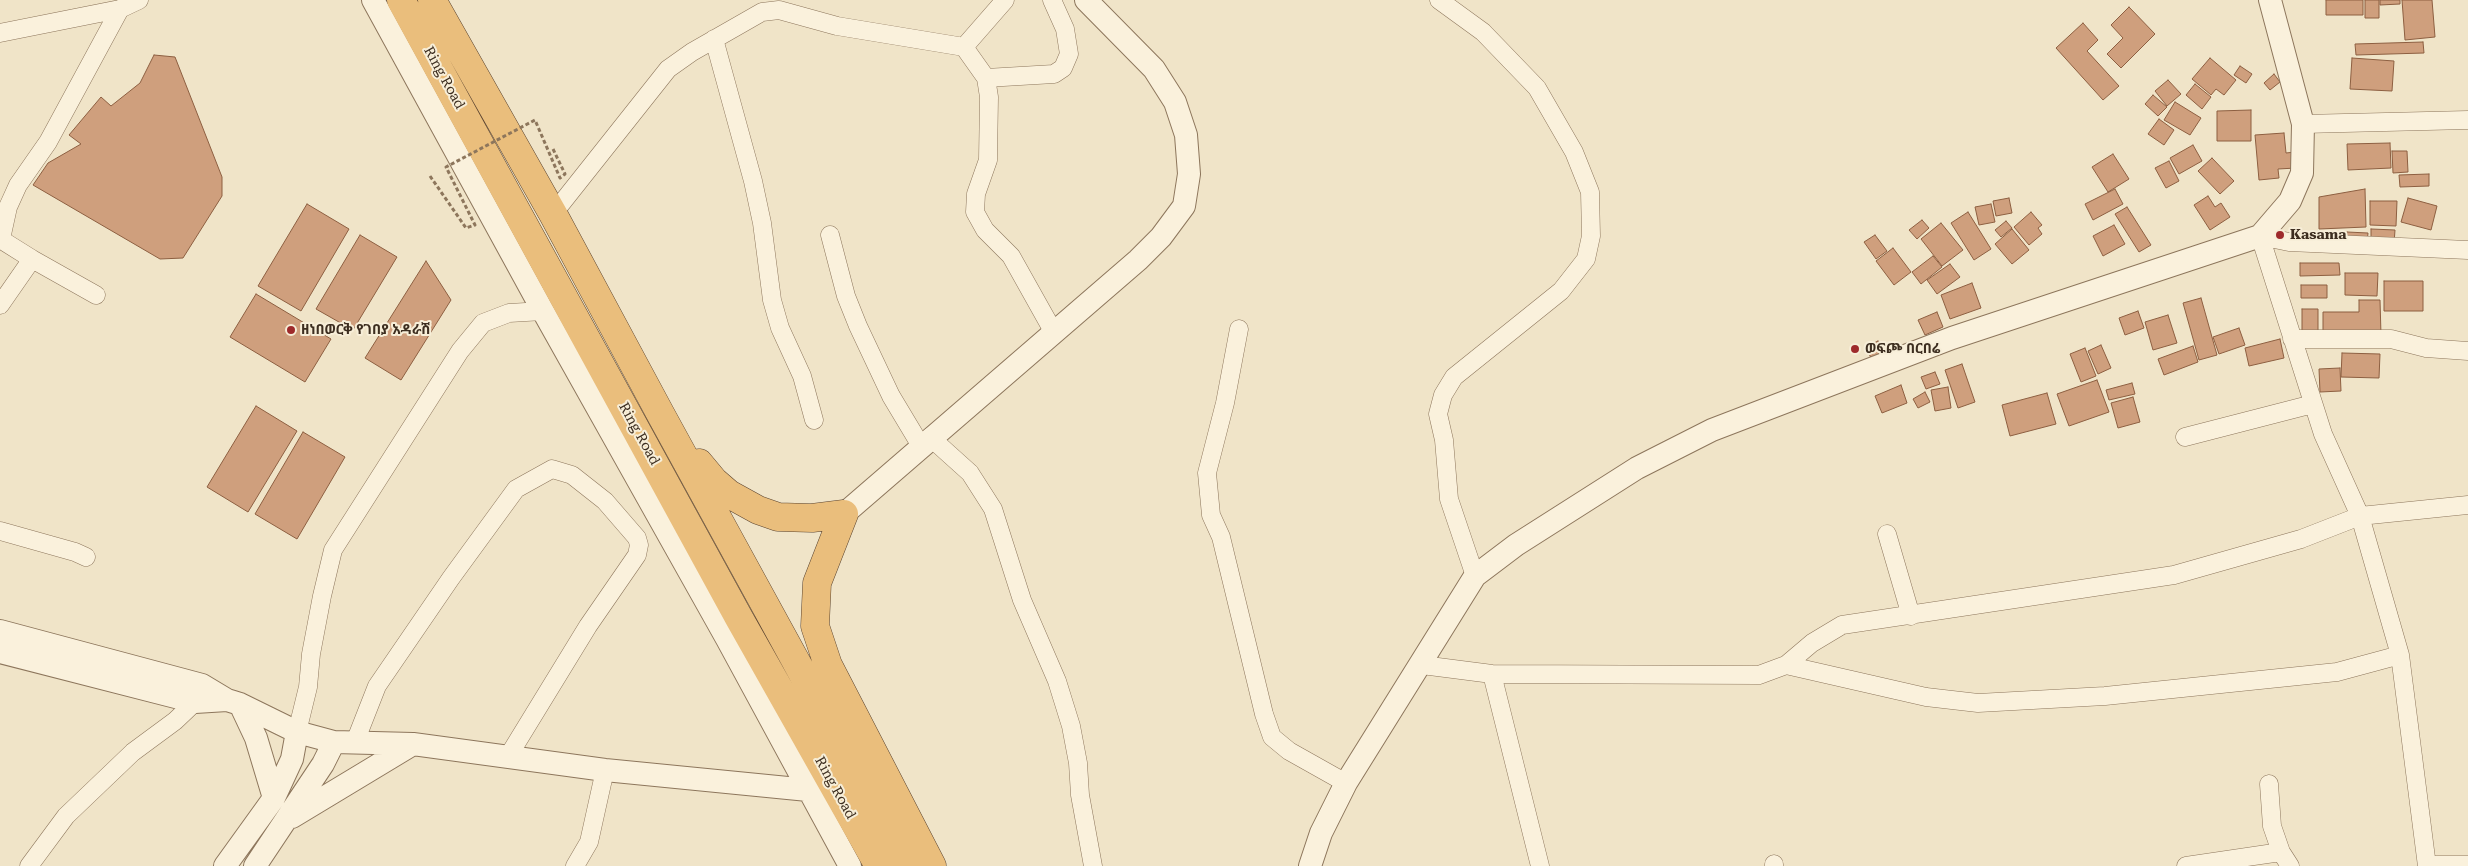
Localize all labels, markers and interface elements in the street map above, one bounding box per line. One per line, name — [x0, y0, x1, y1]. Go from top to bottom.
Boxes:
street label: Ring Road — [420, 44, 468, 112]
place label: Kasama — [2290, 227, 2346, 243]
marker: Kasama — [2274, 229, 2286, 241]
place label: ዘነበወርቅ የገበያ አዳራሽ — [301, 322, 431, 338]
marker: ዘነበወርቅ የገበያ አዳራሽ — [285, 324, 297, 336]
place label: ወፍጮ በርበሬ — [1865, 341, 1940, 357]
marker: ወፍጮ በርበሬ — [1849, 343, 1861, 355]
street label: Ring Road — [615, 400, 663, 468]
street label: Ring Road — [811, 754, 859, 822]

